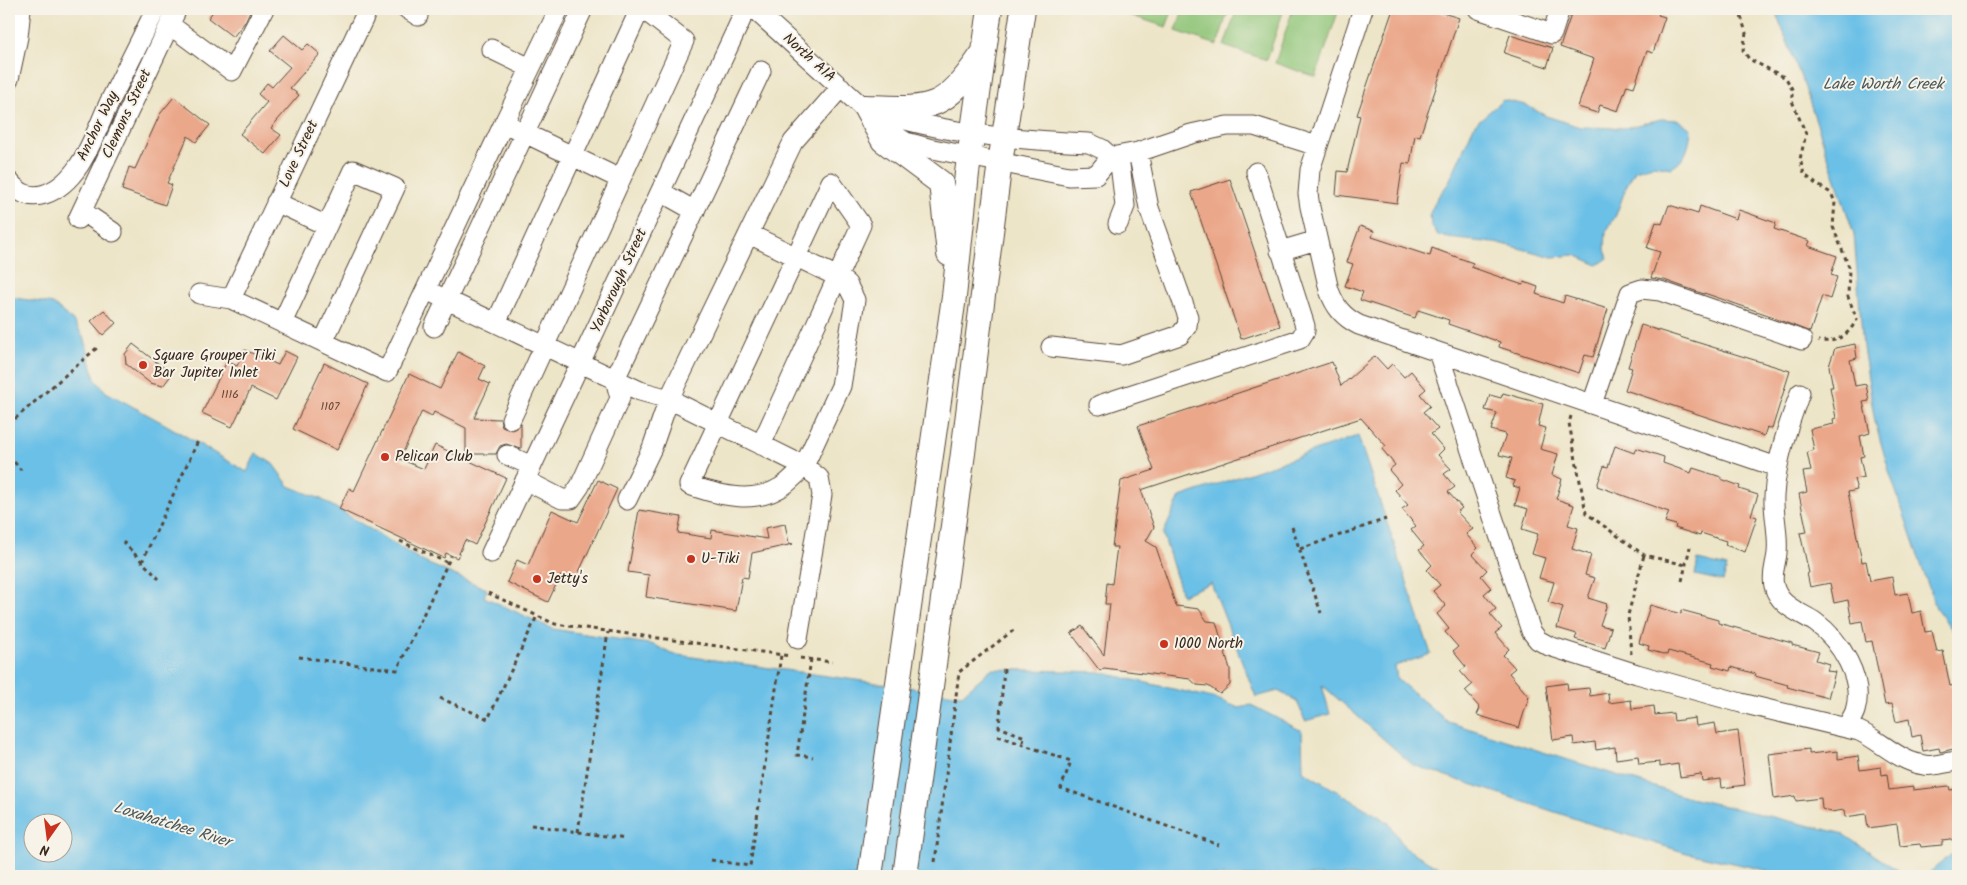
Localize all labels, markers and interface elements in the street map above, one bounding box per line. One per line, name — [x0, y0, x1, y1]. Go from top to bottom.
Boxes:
street label: North A1A — [777, 27, 841, 89]
street label: Clemons Street — [96, 65, 158, 163]
water label: Lake Worth Creek — [1823, 72, 1946, 97]
street label: Anchor Way — [71, 86, 126, 165]
street label: Love Street — [273, 116, 325, 192]
street label: Yarborough Street — [584, 224, 654, 338]
place label: Square Grouper Tiki Bar Jupiter Inlet — [153, 344, 277, 385]
marker: Square Grouper Tiki Bar Jupiter Inlet — [137, 359, 149, 371]
house number: 1116 — [221, 385, 239, 404]
house number: 1107 — [320, 397, 340, 416]
place label: Pelican Club — [395, 445, 473, 469]
marker: Pelican Club — [379, 451, 391, 463]
place label: U-Tiki — [701, 547, 740, 571]
marker: U-Tiki — [685, 553, 697, 565]
place label: Jetty's — [547, 567, 589, 591]
marker: Jetty's — [531, 573, 543, 585]
place label: 1000 North — [1174, 632, 1243, 656]
marker: 1000 North — [1158, 638, 1170, 650]
water label: Loxahatchee River — [110, 795, 237, 856]
north arrow — [22, 812, 72, 862]
text: N — [38, 838, 52, 861]

